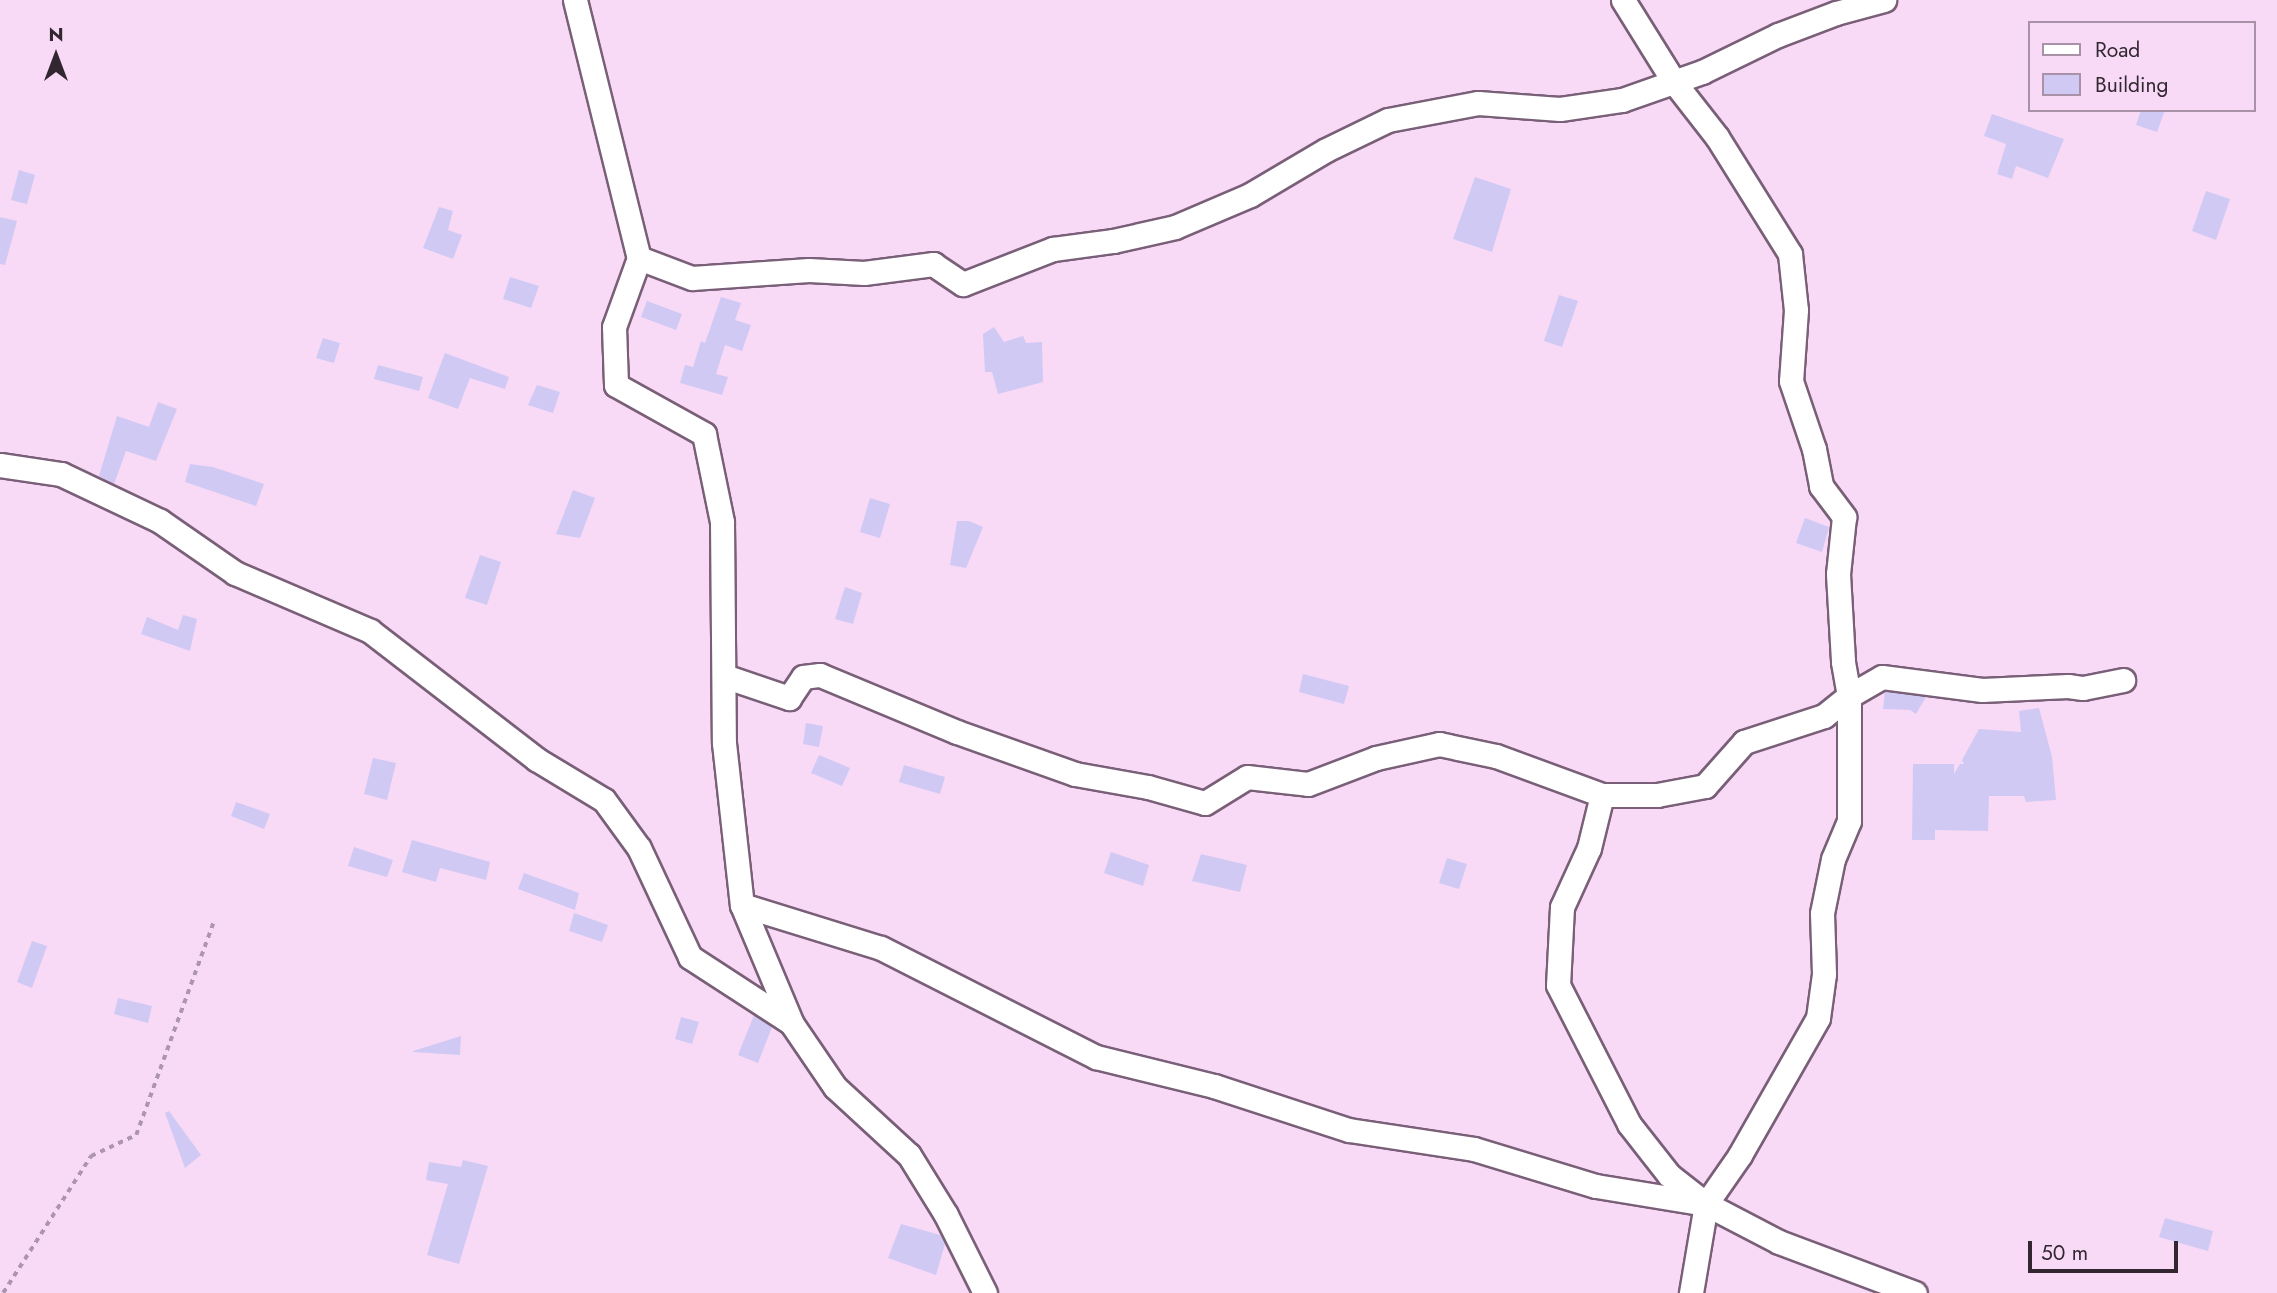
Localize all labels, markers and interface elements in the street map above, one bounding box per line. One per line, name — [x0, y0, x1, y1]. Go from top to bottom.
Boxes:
north arrow — [21, 21, 91, 91]
text: N — [48, 21, 64, 48]
legend — [2028, 21, 2256, 112]
text: Road — [2095, 35, 2140, 65]
text: Building — [2095, 70, 2168, 100]
scale bar — [2032, 1226, 2182, 1270]
text: 50 m — [2041, 1238, 2088, 1268]

